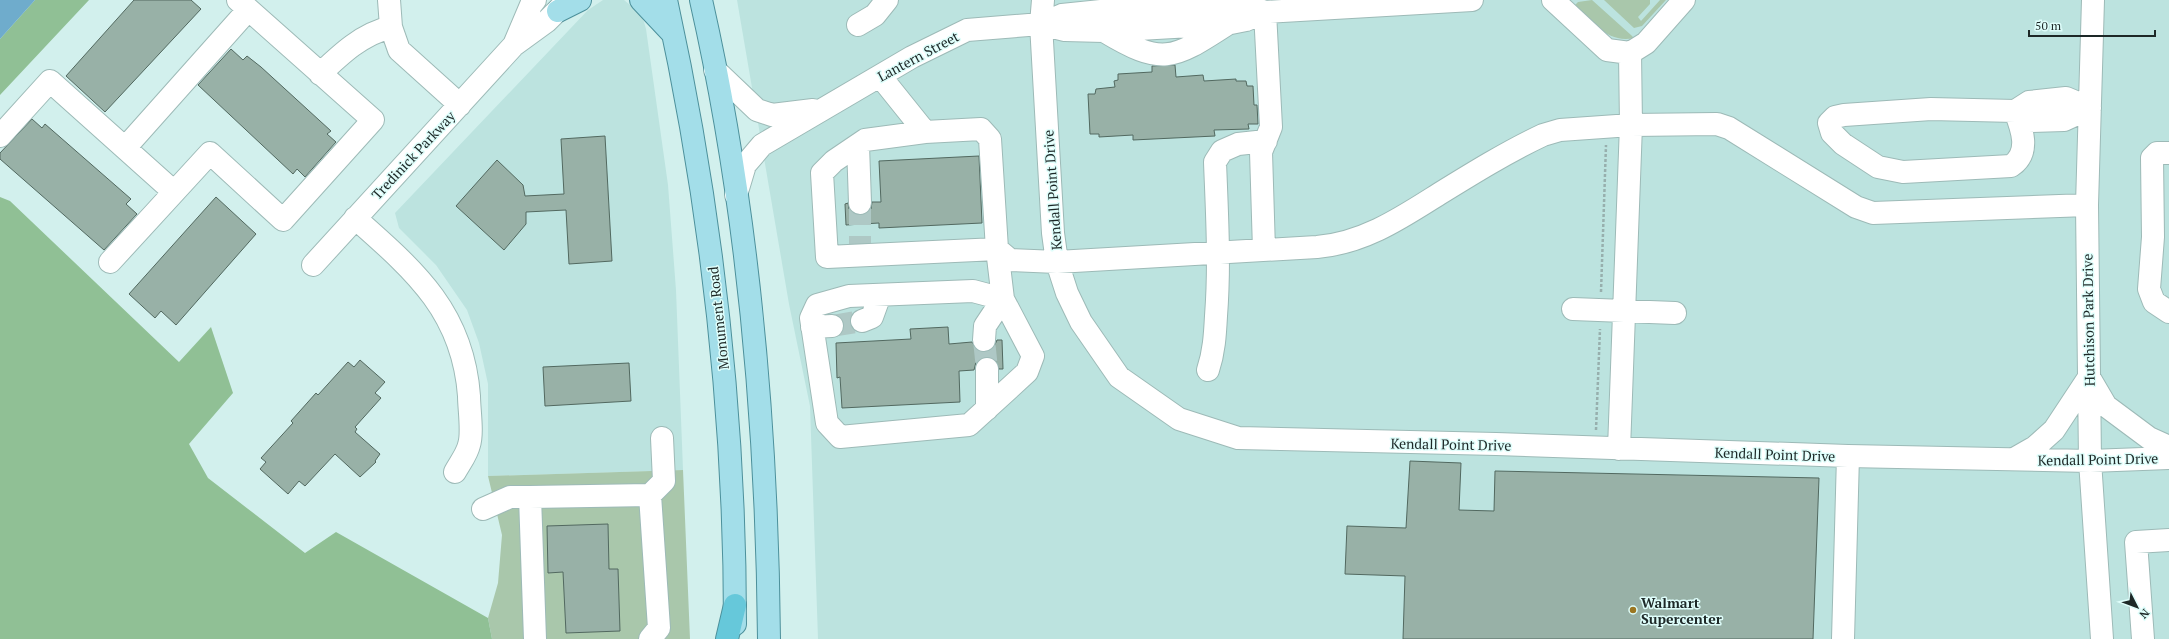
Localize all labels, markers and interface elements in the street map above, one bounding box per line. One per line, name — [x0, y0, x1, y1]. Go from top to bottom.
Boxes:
scale bar — [2029, 12, 2155, 38]
text: 50 m — [2035, 18, 2062, 33]
street label: Lantern Street — [874, 26, 963, 85]
street label: Tredinick Parkway — [367, 106, 460, 203]
street label: Kendall Point Drive — [1038, 129, 1066, 251]
street label: Hutchison Park Drive — [2077, 253, 2099, 387]
street label: Monument Road — [703, 265, 733, 370]
street label: Kendall Point Drive — [1391, 433, 1511, 455]
street label: Kendall Point Drive — [1714, 442, 1836, 466]
street label: Kendall Point Drive — [2038, 448, 2158, 470]
north arrow — [2117, 587, 2157, 627]
place label: Walmart Supercenter — [1641, 593, 1722, 628]
marker: Walmart Supercenter — [1628, 605, 1638, 615]
text: N — [2136, 606, 2152, 622]

